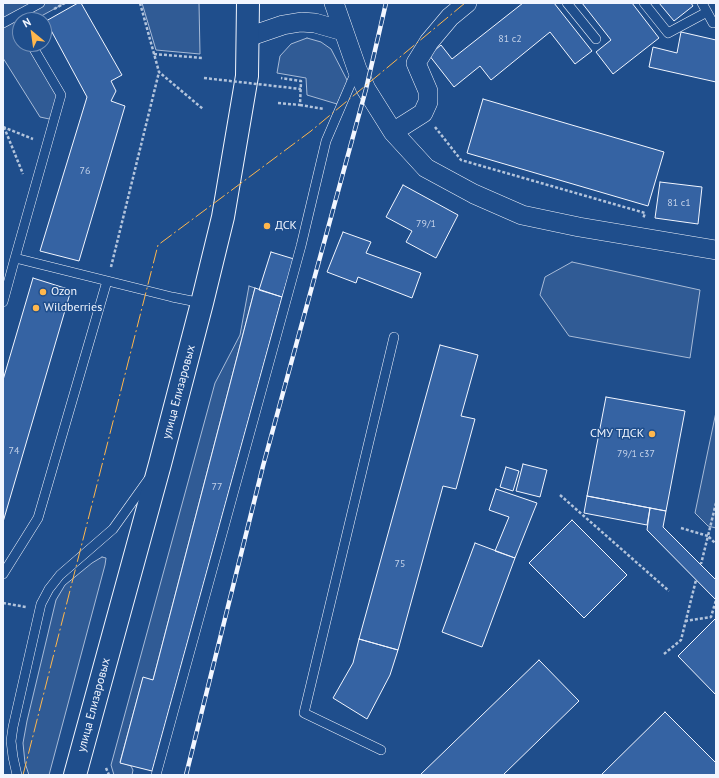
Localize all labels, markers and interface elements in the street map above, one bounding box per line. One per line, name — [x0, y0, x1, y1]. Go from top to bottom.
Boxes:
north arrow — [12, 12, 52, 52]
text: N — [20, 15, 33, 30]
house number: 81 с2 — [498, 33, 522, 45]
house number: 76 — [80, 165, 90, 177]
house number: 81 с1 — [667, 197, 691, 209]
house number: 79/1 — [416, 218, 436, 230]
place label: ДСК — [275, 219, 297, 233]
marker: ДСК — [262, 221, 272, 231]
place label: Ozon — [51, 285, 77, 299]
marker: Ozon — [38, 287, 48, 297]
place label: Wildberries — [44, 301, 102, 315]
marker: Wildberries — [31, 303, 41, 313]
street label: улица Елизаровых — [159, 343, 199, 441]
place label: СМУ ТДСК — [590, 427, 644, 441]
marker: СМУ ТДСК — [647, 429, 657, 439]
house number: 74 — [9, 445, 19, 457]
house number: 79/1 с37 — [617, 448, 655, 460]
house number: 77 — [212, 481, 222, 493]
house number: 75 — [395, 558, 405, 570]
street label: улица Елизаровых — [74, 656, 114, 754]

